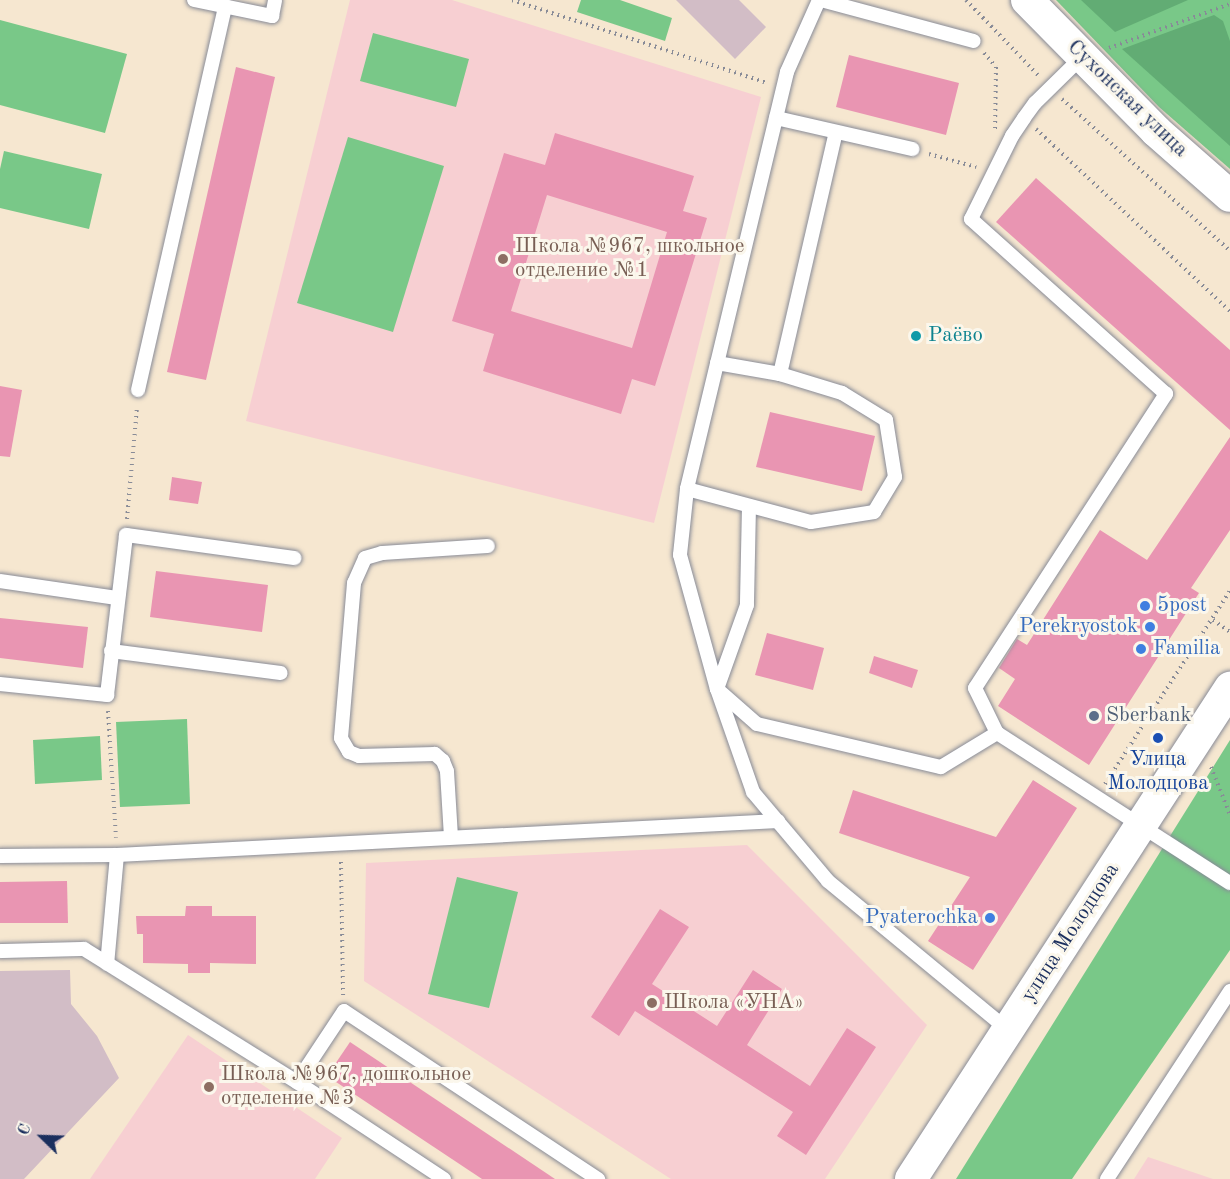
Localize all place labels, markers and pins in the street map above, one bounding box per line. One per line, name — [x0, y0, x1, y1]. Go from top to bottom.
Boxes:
place label: Школа №967, школьное отделение №1 — [515, 234, 744, 284]
marker: Школа №967, школьное отделение №1 — [496, 252, 510, 266]
place label: Раёво — [928, 323, 983, 349]
marker: Раёво — [909, 329, 923, 343]
place label: 5post — [1157, 593, 1207, 619]
marker: 5post — [1138, 599, 1152, 613]
place label: Perekryostok — [1019, 614, 1138, 640]
marker: Perekryostok — [1143, 620, 1157, 634]
place label: Familia — [1153, 636, 1220, 662]
marker: Familia — [1134, 642, 1148, 656]
place label: Sberbank — [1106, 703, 1191, 729]
marker: Sberbank — [1087, 709, 1101, 723]
marker: Улица Молодцова — [1151, 731, 1165, 745]
place label: Улица Молодцова — [1107, 747, 1209, 797]
place label: Pyaterochka — [865, 905, 978, 931]
marker: Pyaterochka — [983, 911, 997, 925]
place label: Школа «УНА» — [664, 990, 804, 1016]
marker: Школа «УНА» — [645, 996, 659, 1010]
place label: Школа №967, дошкольное отделение №3 — [221, 1062, 471, 1112]
marker: Школа №967, дошкольное отделение №3 — [202, 1080, 216, 1094]

